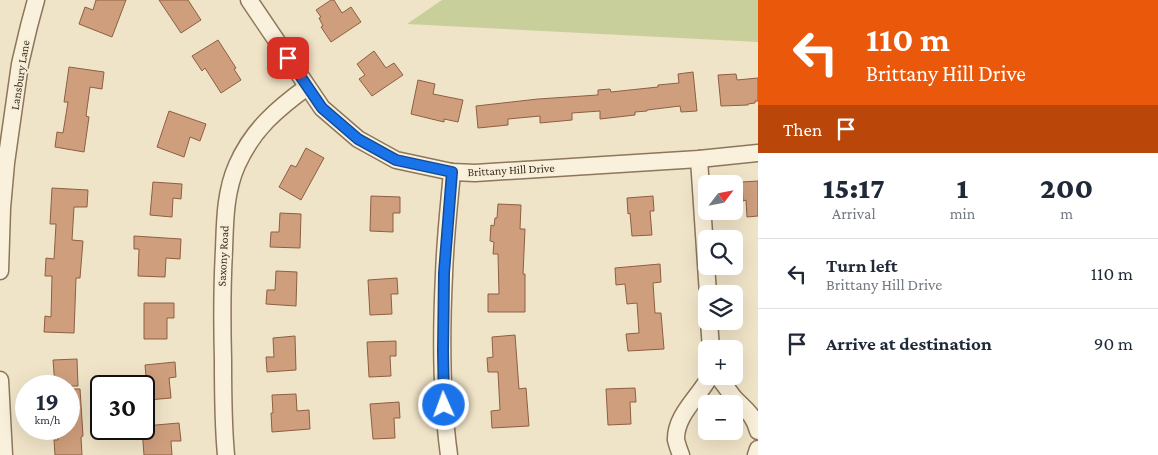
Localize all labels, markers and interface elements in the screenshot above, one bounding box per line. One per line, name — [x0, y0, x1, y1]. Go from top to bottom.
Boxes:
icon: left — [783, 20, 848, 85]
text: 110 m — [866, 20, 950, 59]
pin — [267, 37, 309, 79]
street label: Lansbury Lane — [8, 39, 32, 111]
icon: arrive — [274, 44, 302, 72]
text: Brittany Hill Drive — [866, 61, 1026, 86]
icon: arrive — [832, 115, 860, 143]
text: Then — [783, 119, 822, 140]
street label: Brittany Hill Drive — [467, 161, 555, 179]
text: 15:17 — [823, 171, 885, 204]
text: 1 — [957, 171, 968, 204]
text: 200 — [1040, 171, 1093, 204]
north arrow — [698, 175, 742, 220]
map controls — [698, 175, 743, 440]
text: Arrival — [832, 205, 876, 222]
text: min — [950, 205, 975, 222]
text: m — [1060, 205, 1073, 222]
street label: Saxony Road — [214, 224, 232, 287]
button: search — [698, 230, 743, 275]
text: Turn left — [826, 255, 898, 276]
icon: left — [783, 260, 811, 288]
text: 110 m — [1091, 263, 1133, 284]
text: Brittany Hill Drive — [826, 276, 942, 293]
button: layers — [698, 285, 743, 330]
icon: arrive — [783, 330, 811, 358]
text: Arrive at destination — [826, 333, 992, 354]
text: 90 m — [1094, 333, 1133, 354]
button: + — [698, 340, 743, 385]
speed limit sign: 30 — [90, 375, 155, 440]
position arrow — [417, 378, 469, 430]
text: 19 — [36, 388, 59, 415]
button: − — [698, 395, 743, 440]
text: km/h — [35, 413, 60, 427]

